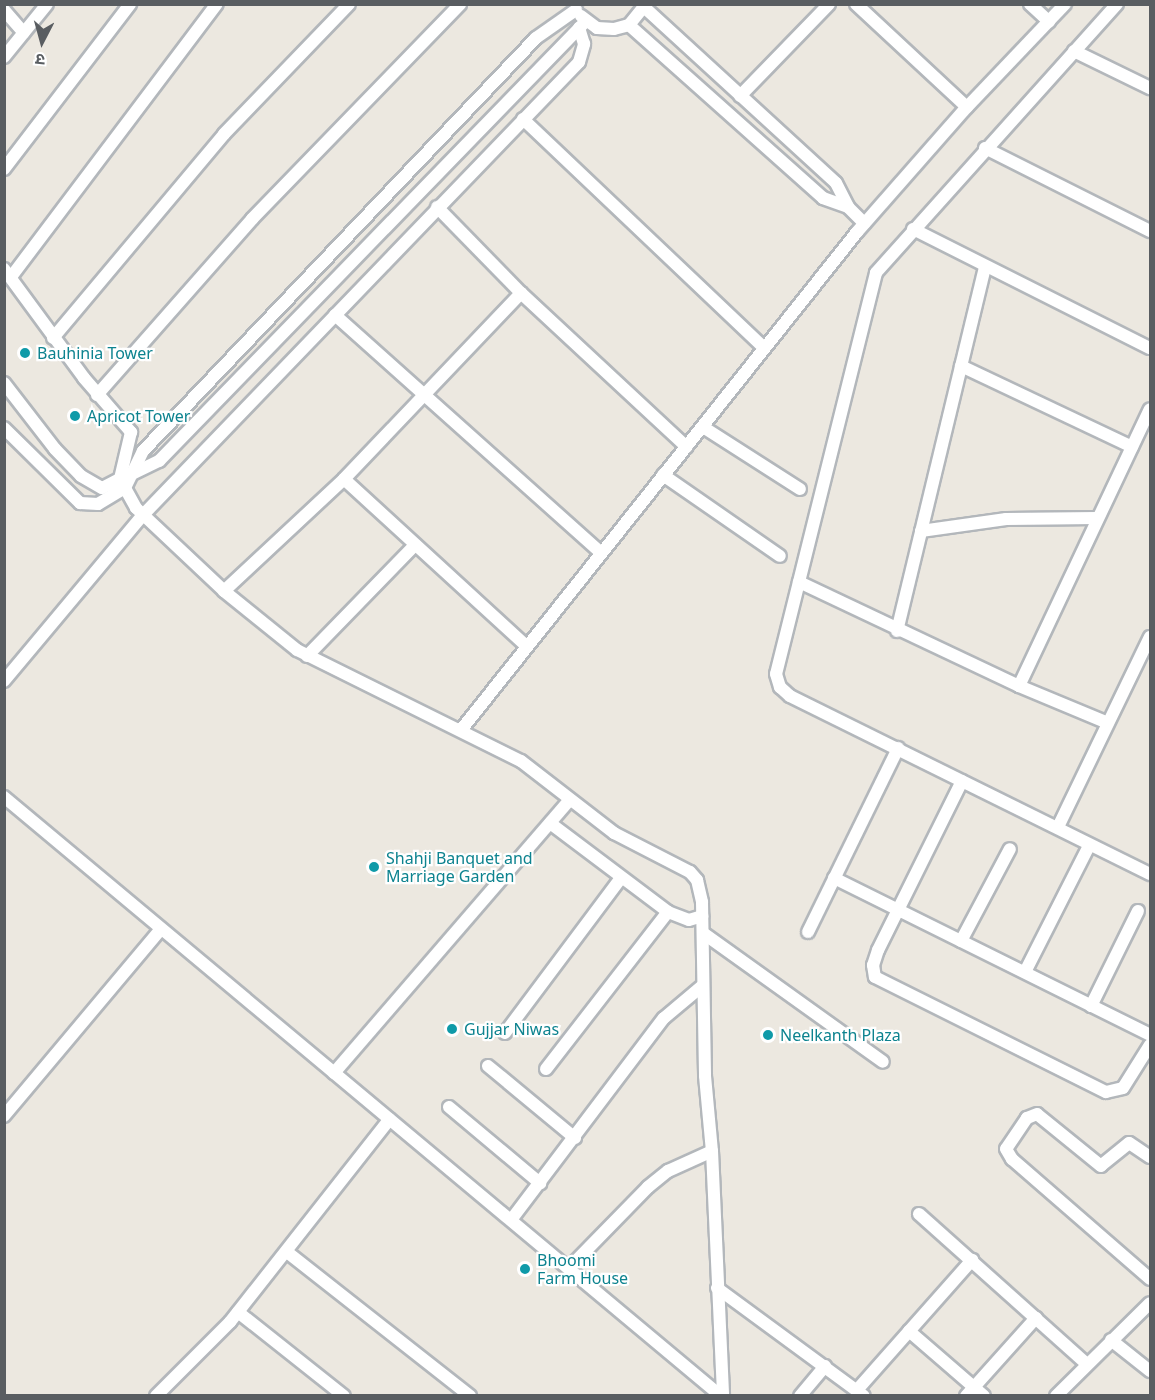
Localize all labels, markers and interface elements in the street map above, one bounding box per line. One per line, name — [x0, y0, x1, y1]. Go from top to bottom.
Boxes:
north arrow — [12, 12, 72, 72]
text: उ — [34, 48, 46, 71]
place label: Bauhinia Tower — [37, 343, 153, 363]
marker: Bauhinia Tower — [18, 346, 32, 360]
place label: Apricot Tower — [87, 406, 190, 426]
marker: Apricot Tower — [68, 409, 82, 423]
place label: Shahji Banquet and Marriage Garden — [386, 848, 533, 886]
marker: Shahji Banquet and Marriage Garden — [367, 860, 381, 874]
place label: Gujjar Niwas — [464, 1019, 559, 1039]
marker: Gujjar Niwas — [445, 1022, 459, 1036]
place label: Neelkanth Plaza — [780, 1025, 901, 1045]
marker: Neelkanth Plaza — [761, 1028, 775, 1042]
place label: Bhoomi Farm House — [537, 1250, 628, 1288]
marker: Bhoomi Farm House — [518, 1262, 532, 1276]

